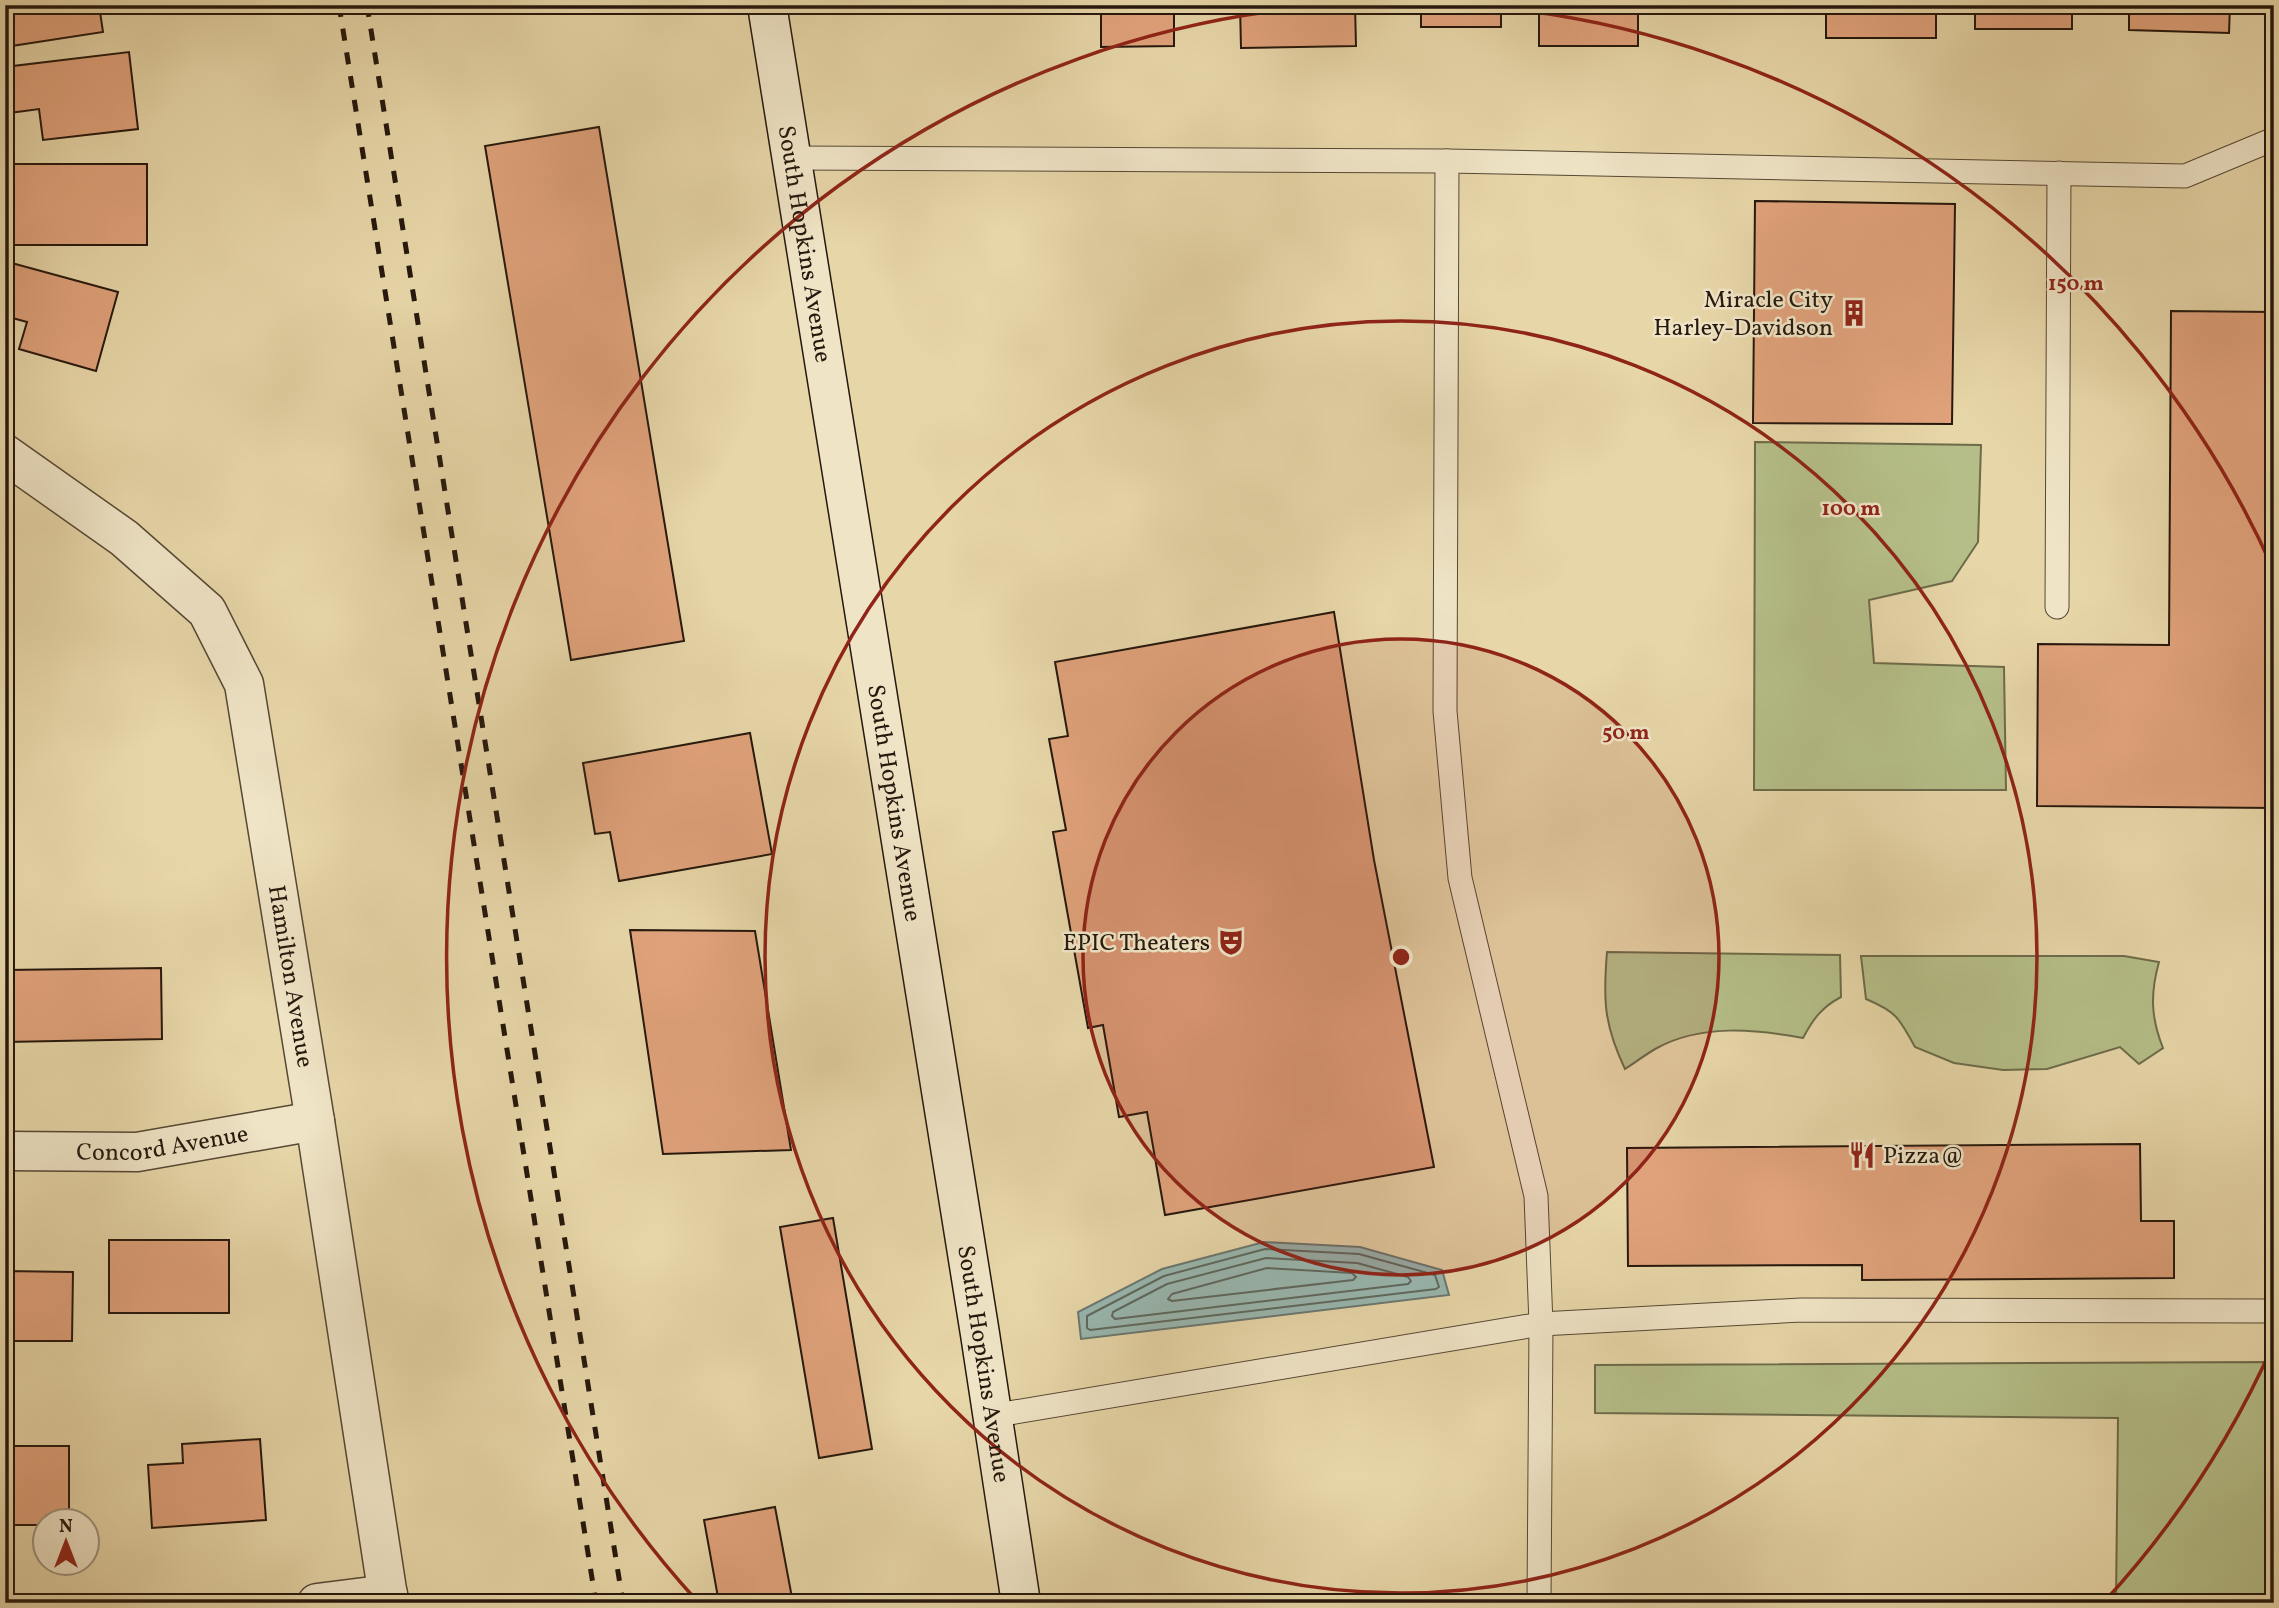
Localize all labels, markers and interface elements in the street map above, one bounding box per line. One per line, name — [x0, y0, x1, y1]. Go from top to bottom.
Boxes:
street label: South Hopkins Avenue — [768, 123, 839, 365]
text: 150 m — [2048, 270, 2104, 299]
place label: Miracle City Harley-Davidson — [1653, 284, 1833, 346]
building icon: Miracle City Harley-Davidson — [1839, 298, 1869, 328]
text: 100 m — [1821, 495, 1881, 524]
street label: South Hopkins Avenue — [857, 682, 929, 924]
text: 50 m — [1602, 719, 1650, 748]
street label: Hamilton Avenue — [258, 883, 321, 1070]
place label: EPIC Theaters — [1063, 927, 1210, 961]
theatre icon: EPIC Theaters — [1216, 927, 1246, 957]
centre of rings — [1389, 945, 1413, 969]
street label: Concord Avenue — [76, 1118, 251, 1171]
restaurant icon: Pizza@ — [1847, 1140, 1877, 1170]
place label: Pizza@ — [1883, 1140, 1964, 1174]
street label: South Hopkins Avenue — [947, 1243, 1017, 1485]
north arrow — [32, 1506, 102, 1576]
text: N — [59, 1514, 73, 1540]

